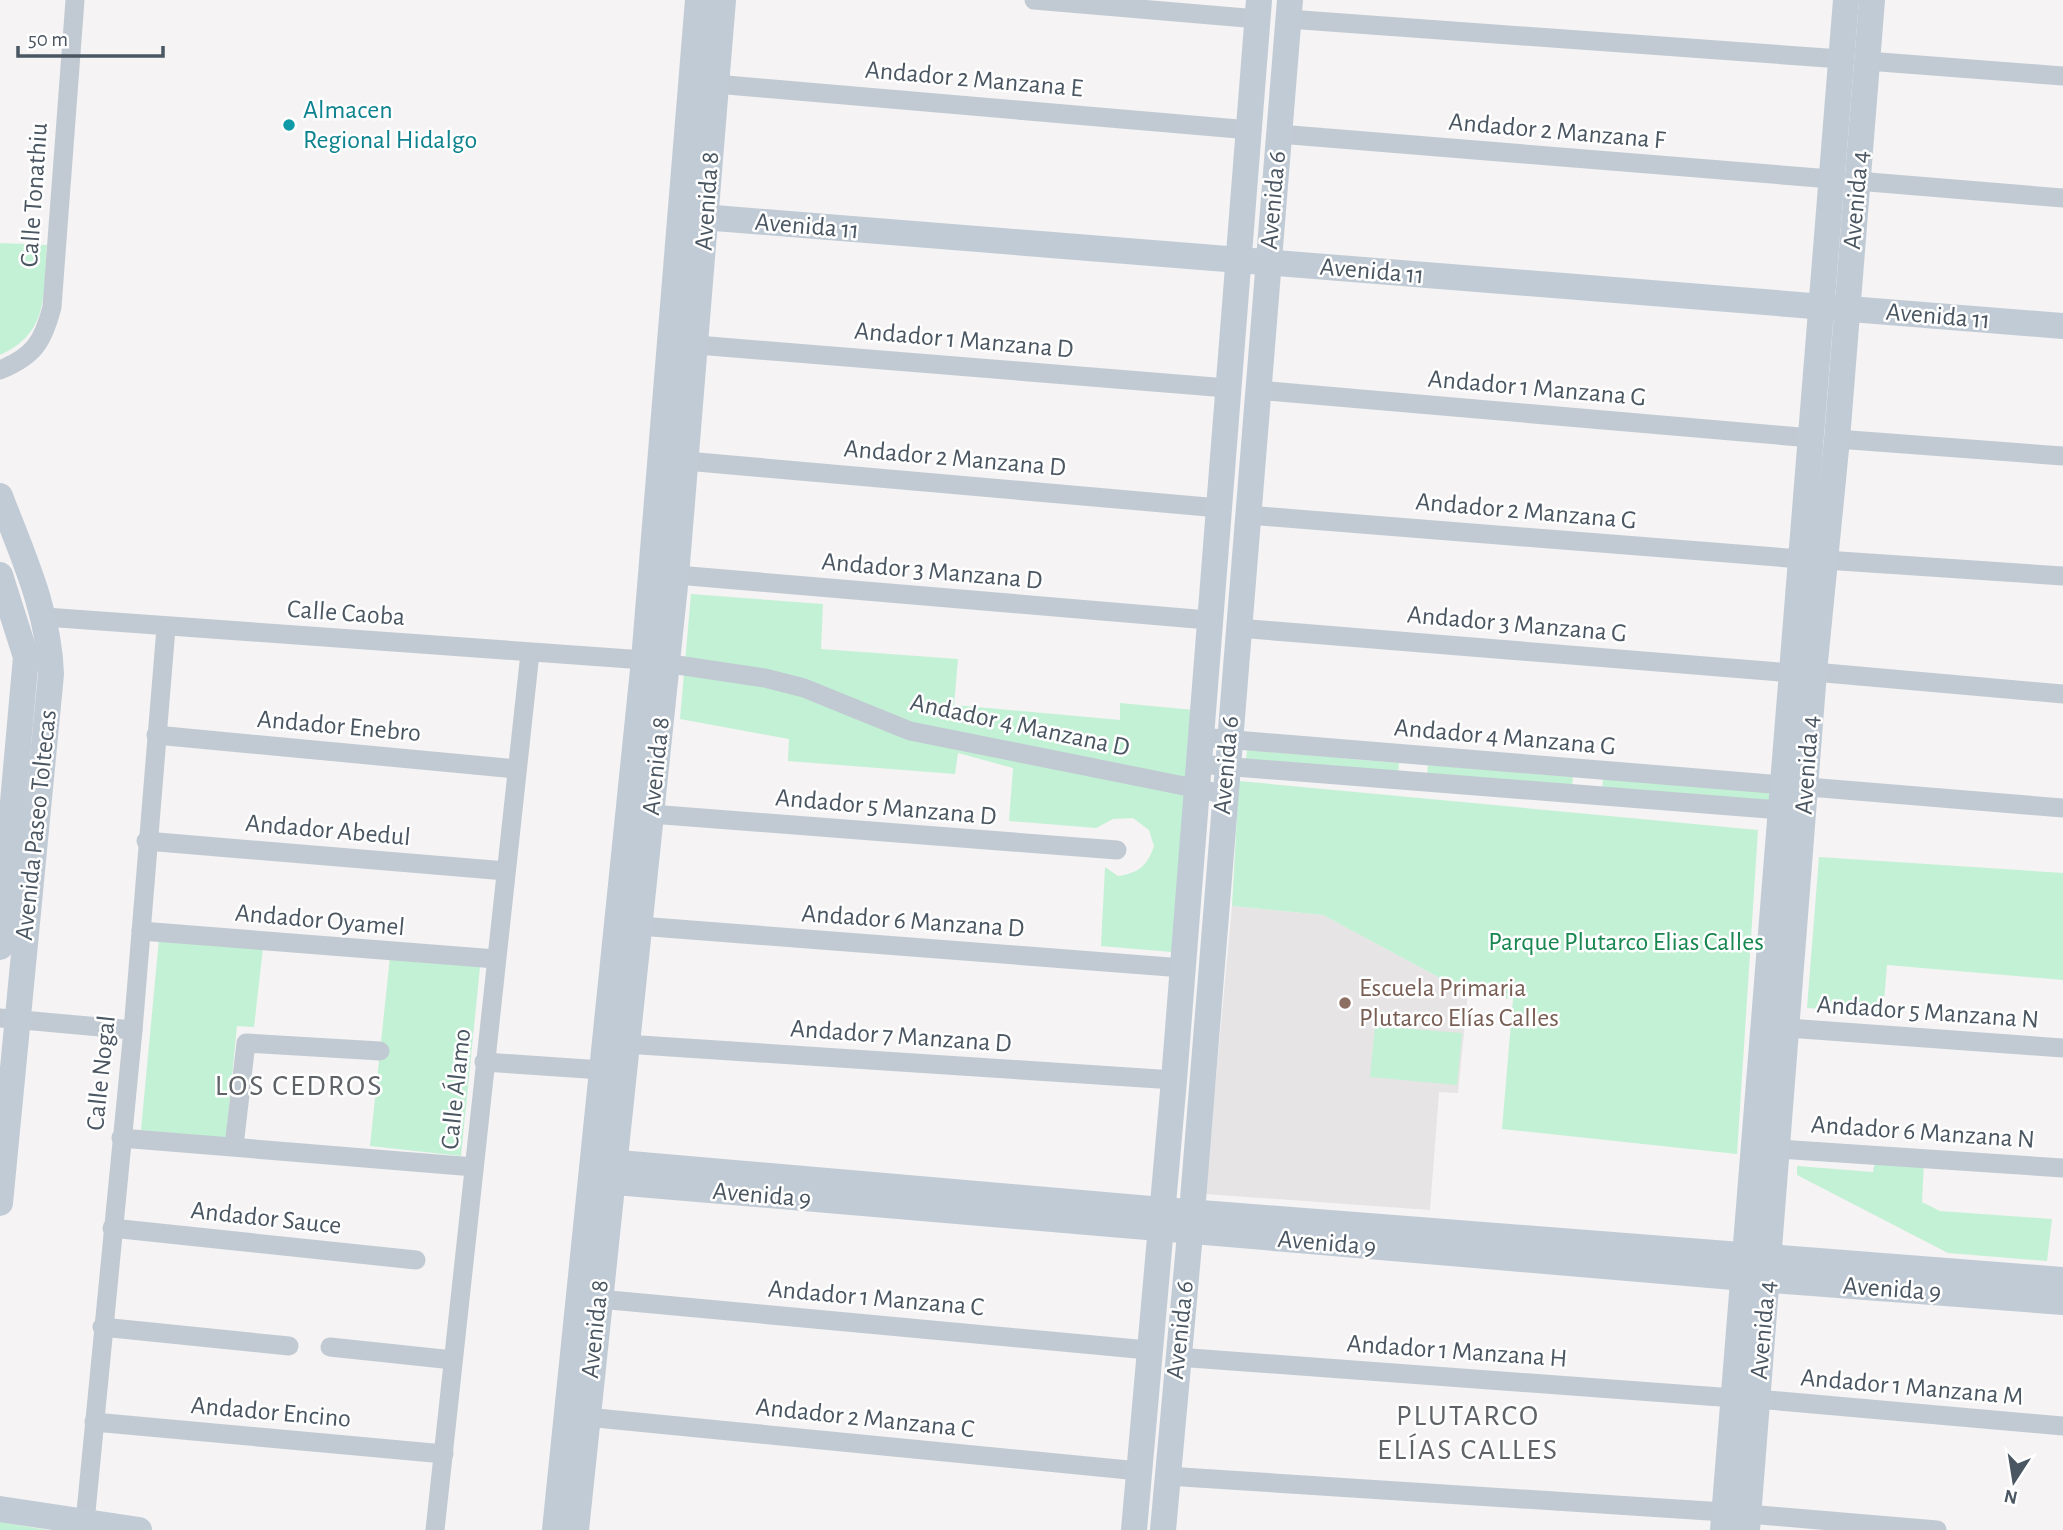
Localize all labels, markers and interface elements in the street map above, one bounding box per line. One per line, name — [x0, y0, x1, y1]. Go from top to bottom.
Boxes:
scale bar — [18, 14, 163, 58]
text: 50 m — [28, 29, 68, 50]
street label: Andador 2 Manzana E — [864, 57, 1084, 101]
place label: Almacen Regional Hidalgo — [303, 97, 477, 153]
street label: Andador 2 Manzana F — [1448, 109, 1667, 153]
marker: Almacen Regional Hidalgo — [281, 117, 297, 133]
street label: Calle Tonathiu — [16, 122, 52, 268]
street label: Avenida 4 — [1839, 149, 1873, 251]
street label: Avenida 6 — [1256, 150, 1290, 250]
street label: Avenida 8 — [691, 151, 723, 251]
street label: Avenida 11 — [754, 208, 860, 244]
street label: Avenida 11 — [1319, 253, 1425, 289]
street label: Avenida 11 — [1885, 298, 1991, 334]
street label: Andador 1 Manzana D — [853, 317, 1075, 363]
street label: Andador 1 Manzana G — [1427, 366, 1647, 410]
street label: Andador 2 Manzana D — [843, 435, 1067, 481]
street label: Andador 2 Manzana G — [1414, 488, 1638, 534]
street label: Andador 3 Manzana D — [820, 548, 1044, 594]
street label: Calle Caoba — [286, 596, 406, 630]
street label: Andador 3 Manzana G — [1406, 601, 1628, 647]
street label: Andador 4 Manzana D — [908, 689, 1132, 761]
street label: Andador Enebro — [256, 706, 422, 746]
street label: Avenida Paseo Toltecas — [11, 708, 61, 942]
street label: Andador 4 Manzana G — [1393, 714, 1617, 760]
street label: Avenida 8 — [638, 715, 674, 817]
street label: Avenida 6 — [1209, 715, 1243, 815]
street label: Avenida 4 — [1791, 715, 1823, 815]
street label: Andador 5 Manzana D — [774, 784, 998, 830]
street label: Andador Abedul — [244, 810, 412, 850]
street label: Andador Oyamel — [234, 900, 406, 940]
street label: Andador 6 Manzana D — [801, 900, 1025, 942]
park label: Parque Plutarco Elias Calles — [1488, 929, 1764, 955]
place label: Escuela Primaria Plutarco Elías Calles — [1359, 975, 1559, 1031]
street label: Andador 5 Manzana N — [1816, 991, 2040, 1033]
marker: Escuela Primaria Plutarco Elías Calles — [1337, 995, 1353, 1011]
street label: Calle Nogal — [82, 1014, 120, 1132]
street label: Andador 7 Manzana D — [789, 1015, 1013, 1057]
street label: Calle Álamo — [435, 1027, 475, 1151]
district label: LOS CEDROS — [215, 1071, 383, 1101]
street label: Andador 6 Manzana N — [1810, 1111, 2036, 1153]
street label: Avenida 9 — [712, 1178, 812, 1212]
street label: Andador Sauce — [189, 1197, 343, 1239]
street label: Avenida 9 — [1277, 1226, 1377, 1260]
street label: Avenida 9 — [1842, 1273, 1942, 1305]
street label: Andador 1 Manzana C — [767, 1276, 985, 1320]
street label: Avenida 8 — [577, 1278, 613, 1380]
street label: Avenida 6 — [1162, 1279, 1198, 1381]
street label: Avenida 4 — [1746, 1279, 1780, 1381]
street label: Andador 1 Manzana H — [1346, 1330, 1568, 1372]
street label: Andador 1 Manzana M — [1799, 1364, 2025, 1410]
street label: Andador Encino — [190, 1392, 352, 1432]
street label: Andador 2 Manzana C — [754, 1394, 976, 1442]
district label: PLUTARCO ELÍAS CALLES — [1377, 1401, 1559, 1465]
north arrow — [1979, 1446, 2049, 1516]
text: N — [2002, 1485, 2019, 1507]

